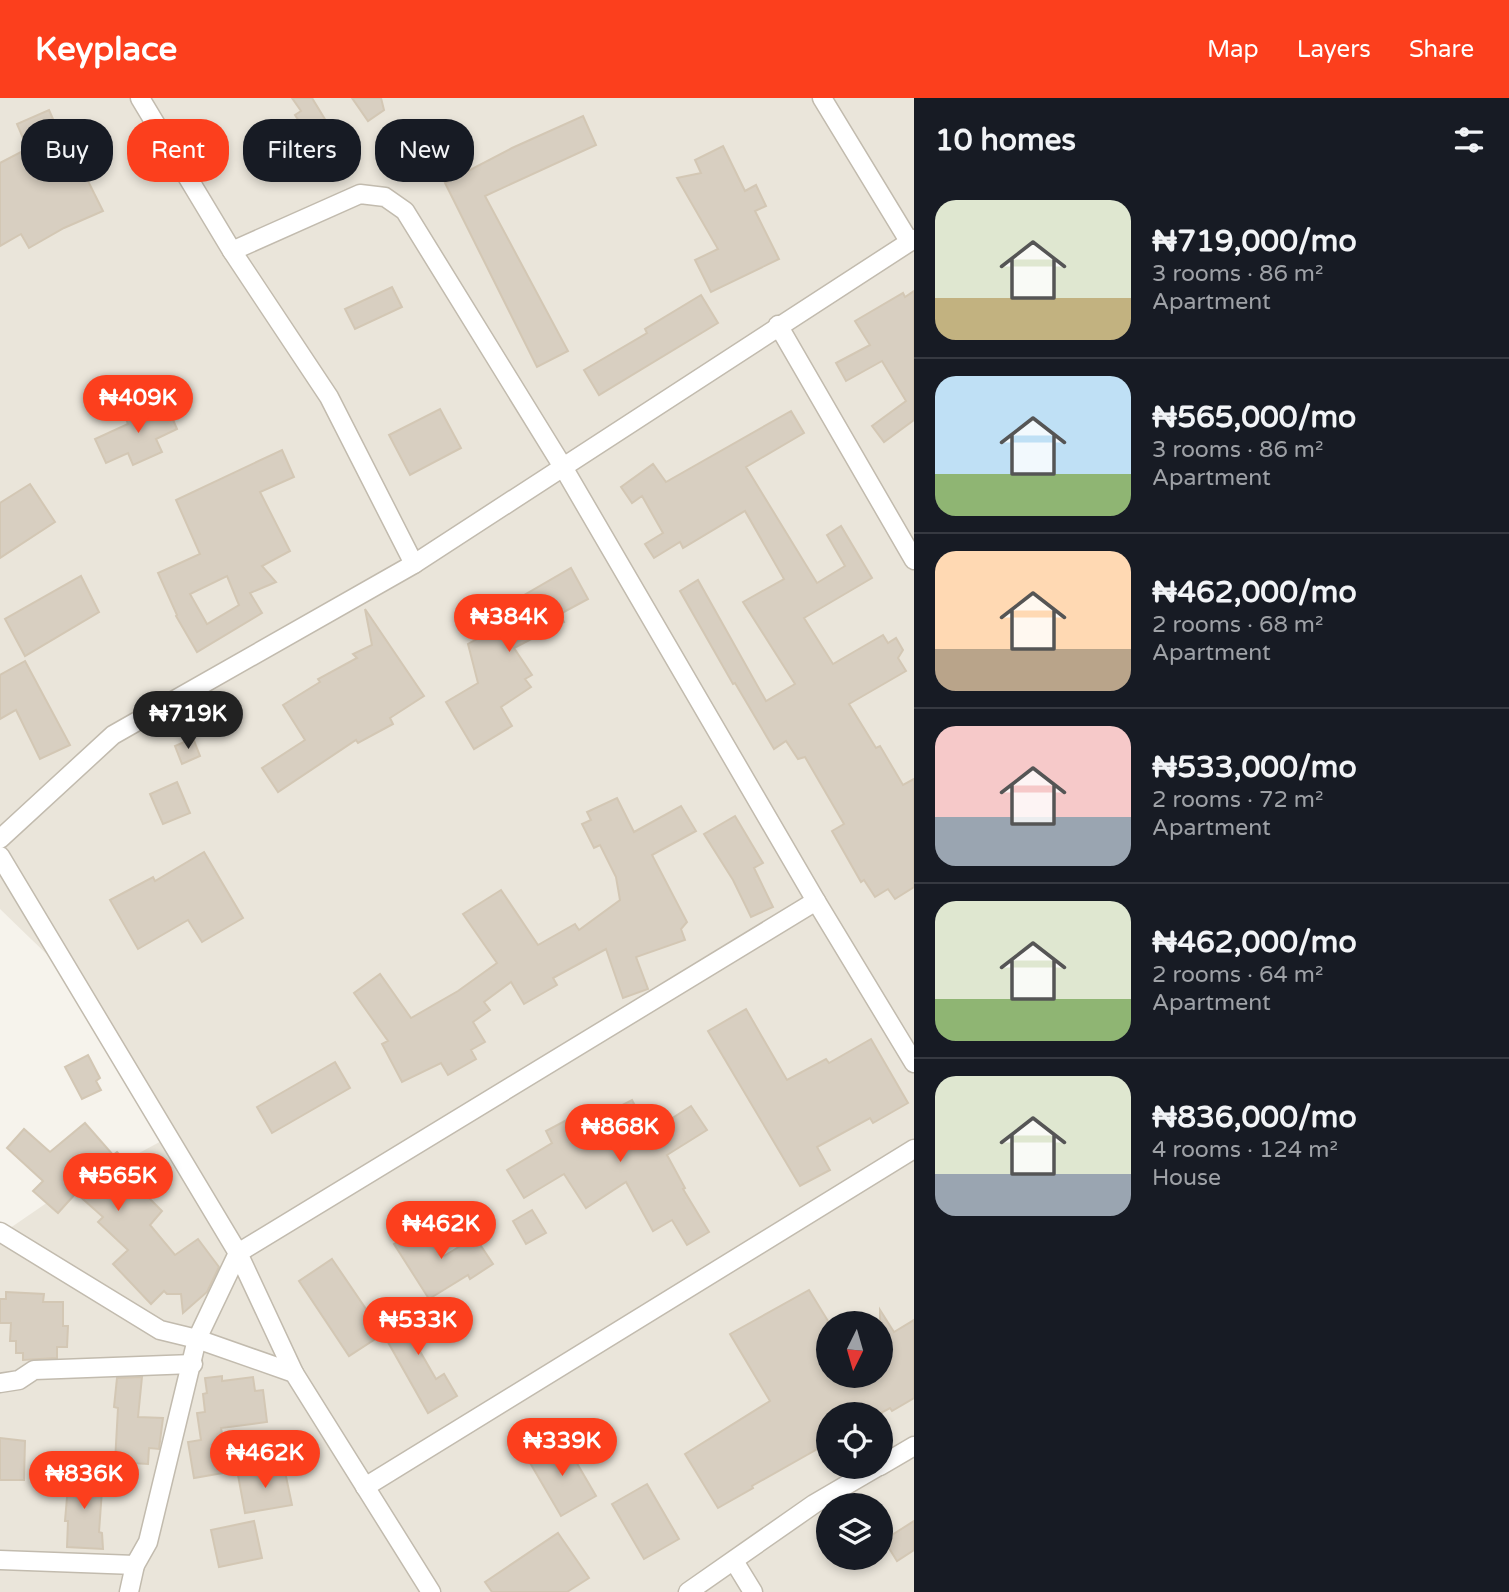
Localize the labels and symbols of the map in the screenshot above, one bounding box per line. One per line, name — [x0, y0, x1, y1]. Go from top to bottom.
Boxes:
pin: ₦409K — [89, 376, 187, 435]
pin: ₦384K — [460, 594, 558, 654]
pin: ₦719K — [139, 692, 237, 751]
pin: ₦868K — [571, 1104, 669, 1164]
pin: ₦565K — [69, 1154, 167, 1213]
pin: ₦462K — [392, 1202, 490, 1261]
pin: ₦533K — [369, 1298, 467, 1357]
north arrow — [816, 1311, 892, 1388]
pin: ₦339K — [513, 1418, 611, 1478]
pin: ₦462K — [216, 1430, 314, 1490]
pin: ₦836K — [35, 1452, 133, 1511]

